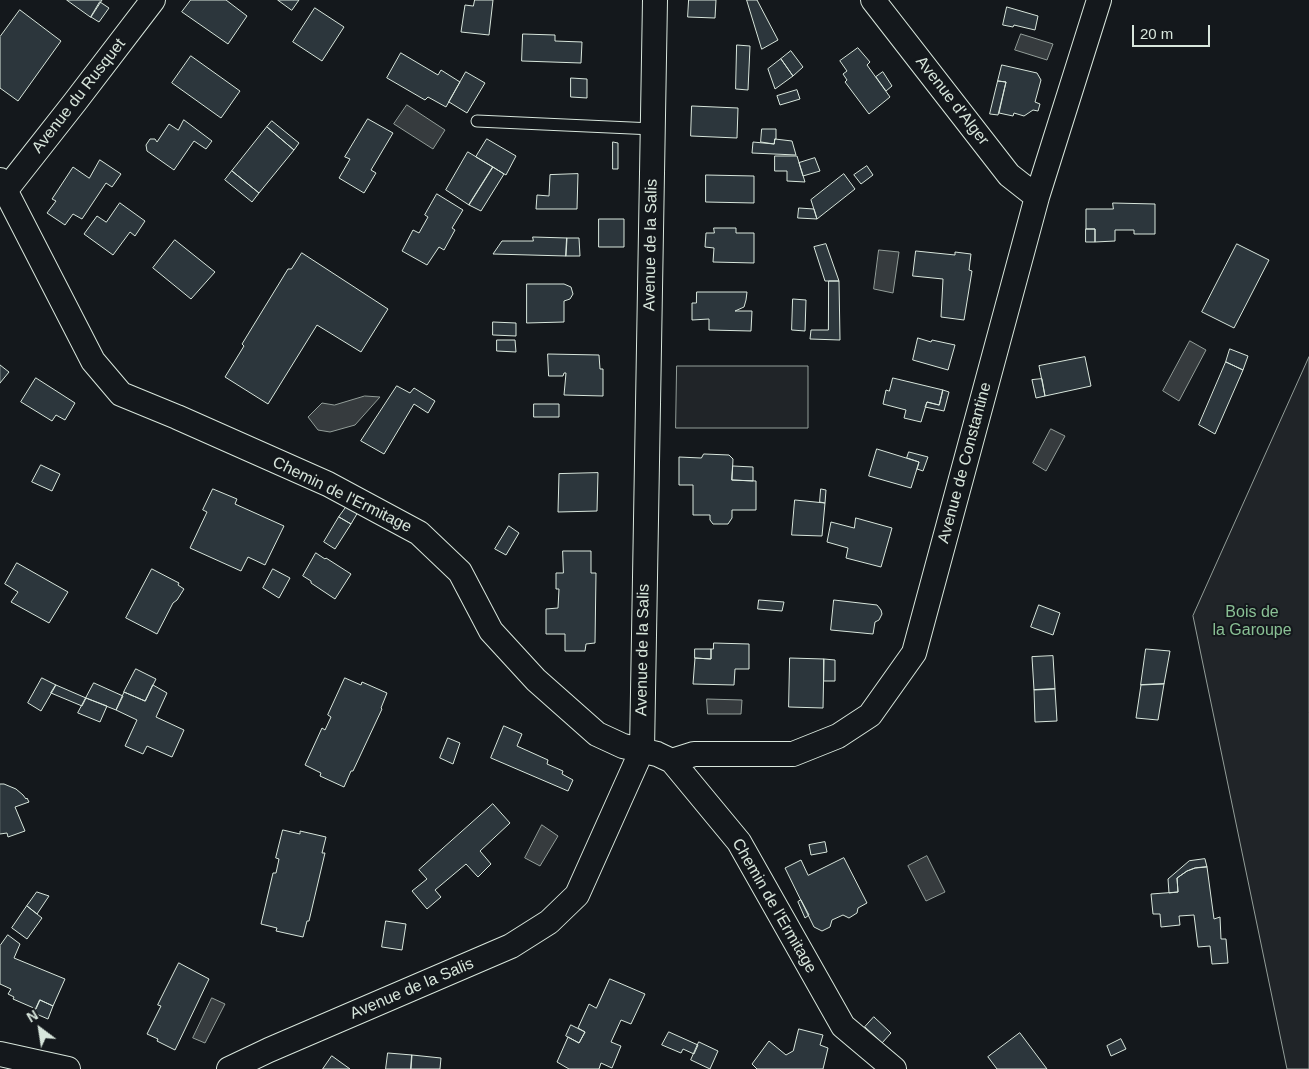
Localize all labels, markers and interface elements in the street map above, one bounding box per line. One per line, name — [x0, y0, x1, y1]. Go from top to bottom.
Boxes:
scale bar — [1134, 15, 1212, 47]
text: 20 m — [1140, 25, 1173, 42]
street label: Avenue du Rusquet — [28, 35, 130, 157]
street label: Avenue d'Alger — [911, 53, 993, 149]
street label: Avenue de la Salis — [640, 179, 662, 311]
street label: Avenue de Constantine — [934, 380, 996, 546]
street label: Chemin de l'Ermitage — [269, 453, 415, 537]
street label: Avenue de la Salis — [632, 584, 654, 716]
park label: Bois de la Garoupe — [1212, 603, 1292, 641]
street label: Chemin de l'Ermitage — [728, 835, 820, 977]
street label: Avenue de la Salis — [347, 954, 477, 1024]
north arrow — [15, 1004, 65, 1054]
text: N — [24, 1007, 41, 1026]

